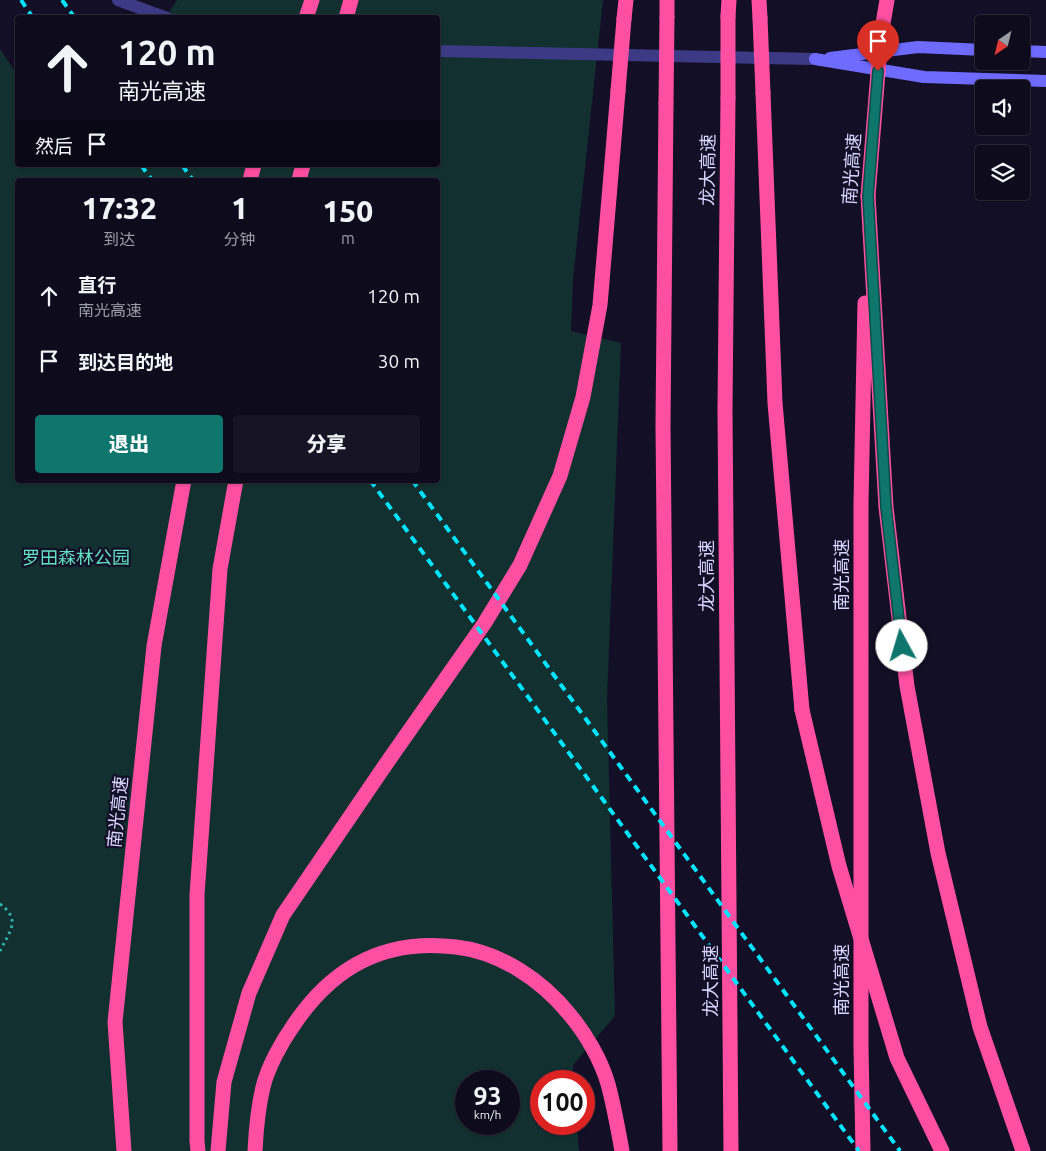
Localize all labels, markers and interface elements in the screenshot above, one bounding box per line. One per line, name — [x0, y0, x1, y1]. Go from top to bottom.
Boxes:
north arrow — [975, 15, 1030, 70]
map controls — [975, 15, 1030, 200]
pin — [857, 20, 899, 71]
icon: arrive — [864, 27, 892, 55]
text: 120 m — [118, 32, 216, 72]
icon: ahead — [35, 35, 100, 100]
text: 南光高速 — [118, 78, 206, 103]
button: sound — [975, 80, 1030, 135]
icon: arrive — [83, 130, 111, 158]
street label: 南光高速 — [839, 132, 863, 206]
street label: 龙大高速 — [696, 134, 718, 206]
text: 然后 — [35, 135, 73, 157]
button: layers — [975, 145, 1030, 200]
text: 17:32 — [82, 191, 157, 225]
text: 1 — [231, 191, 248, 225]
text: 150 — [322, 194, 373, 228]
text: m — [341, 229, 355, 247]
text: 到达 — [103, 230, 135, 248]
text: 分钟 — [224, 230, 256, 248]
text: 直行 — [78, 274, 116, 296]
icon: ahead — [35, 282, 63, 310]
text: 120 m — [367, 285, 420, 307]
text: 南光高速 — [78, 301, 142, 319]
icon: arrive — [35, 347, 63, 375]
text: 30 m — [378, 350, 420, 372]
text: 到达目的地 — [78, 351, 173, 373]
button: 退出 — [35, 415, 223, 473]
button: 分享 — [233, 415, 420, 473]
street label: 南光高速 — [831, 539, 851, 611]
street label: 龙大高速 — [696, 540, 716, 612]
park label: 罗田森林公园 — [22, 547, 130, 567]
position arrow — [875, 619, 927, 671]
street label: 南光高速 — [103, 775, 131, 849]
street label: 南光高速 — [831, 944, 851, 1016]
street label: 龙大高速 — [700, 945, 720, 1017]
speed limit sign: 100 — [530, 1070, 595, 1135]
text: 93 — [473, 1082, 502, 1110]
text: km/h — [474, 1108, 501, 1121]

